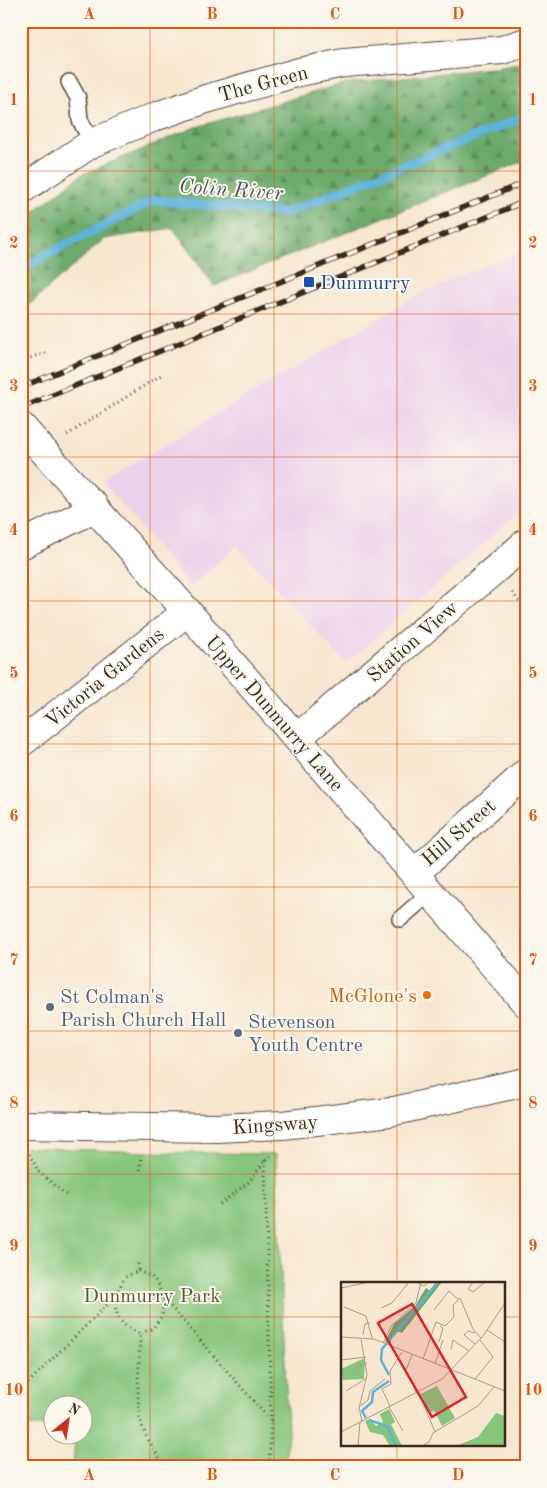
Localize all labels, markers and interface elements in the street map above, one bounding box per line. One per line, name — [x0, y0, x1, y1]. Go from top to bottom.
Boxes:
text: A — [83, 7, 95, 23]
text: B — [206, 7, 218, 23]
text: C — [330, 7, 340, 23]
text: D — [452, 7, 464, 23]
street label: The Green — [217, 63, 311, 106]
text: 1 — [9, 93, 19, 109]
text: 1 — [528, 93, 538, 109]
water label: Colin River — [178, 176, 285, 205]
text: 2 — [9, 236, 19, 252]
text: 2 — [528, 236, 538, 252]
place label: Dunmurry — [320, 274, 411, 294]
marker: Dunmurry — [302, 275, 316, 289]
text: 3 — [9, 379, 19, 395]
text: 3 — [528, 379, 538, 395]
text: 4 — [9, 523, 19, 539]
text: 4 — [528, 523, 538, 539]
street label: Station View — [364, 598, 463, 687]
street label: Victoria Gardens — [42, 625, 168, 732]
street label: Upper Dunmurry Lane — [201, 633, 346, 796]
text: 5 — [9, 666, 19, 682]
text: 5 — [528, 666, 538, 682]
street label: Hill Street — [419, 796, 500, 871]
text: 6 — [9, 809, 19, 825]
text: 6 — [528, 809, 538, 825]
text: 7 — [9, 953, 19, 969]
text: 7 — [528, 953, 538, 969]
place label: McGlone's — [328, 987, 417, 1007]
place label: St Colman's Parish Church Hall — [60, 988, 226, 1031]
marker: McGlone's — [421, 989, 433, 1001]
marker: St Colman's Parish Church Hall — [44, 1001, 56, 1013]
place label: Stevenson Youth Centre — [248, 1013, 363, 1056]
marker: Stevenson Youth Centre — [232, 1027, 244, 1039]
text: 8 — [9, 1096, 19, 1112]
text: 8 — [528, 1096, 538, 1112]
street label: Kingsway — [232, 1113, 319, 1139]
text: 9 — [9, 1239, 19, 1255]
text: 9 — [528, 1239, 538, 1255]
inset map — [341, 1282, 504, 1446]
park label: Dunmurry Park — [83, 1287, 221, 1307]
text: 10 — [5, 1383, 23, 1399]
text: 10 — [524, 1383, 542, 1399]
north arrow — [42, 1396, 92, 1446]
text: N — [66, 1401, 82, 1418]
text: A — [83, 1468, 95, 1484]
text: B — [206, 1468, 218, 1484]
text: C — [330, 1468, 340, 1484]
text: D — [452, 1468, 464, 1484]

